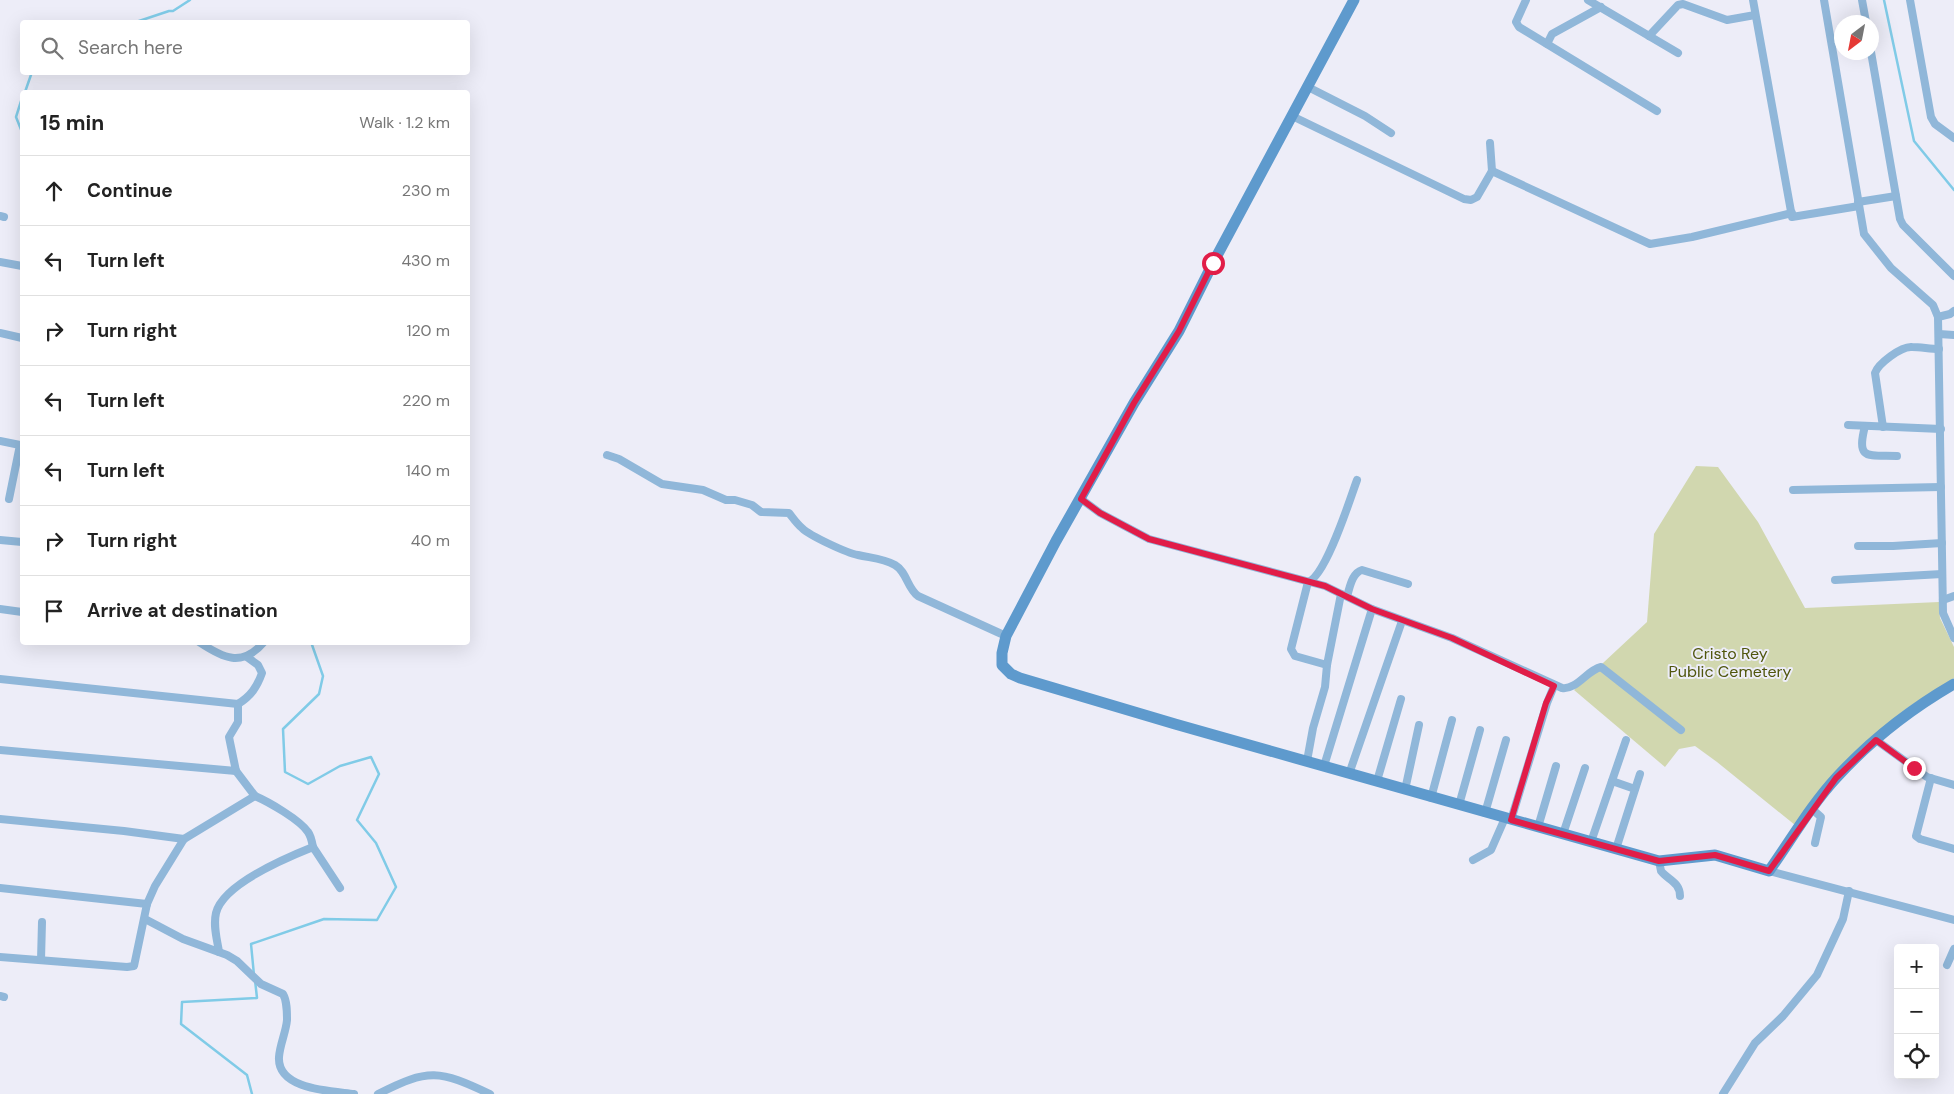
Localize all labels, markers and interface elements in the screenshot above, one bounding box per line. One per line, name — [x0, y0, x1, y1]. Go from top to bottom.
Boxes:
north arrow — [1834, 15, 1879, 60]
search box — [20, 20, 470, 75]
icon: search — [38, 34, 66, 62]
text: Search here — [78, 35, 183, 60]
text: 15 min — [40, 109, 104, 137]
text: Walk · 1.2 km — [359, 112, 450, 133]
icon: ahead — [40, 177, 68, 205]
text: Continue — [87, 178, 173, 203]
text: 230 m — [402, 180, 450, 201]
icon: left — [40, 247, 68, 275]
text: Turn left — [87, 248, 165, 273]
text: 430 m — [401, 250, 450, 271]
route start — [1202, 252, 1225, 275]
icon: right — [40, 317, 68, 345]
text: Turn right — [87, 318, 177, 343]
text: 120 m — [406, 320, 450, 341]
icon: left — [40, 387, 68, 415]
text: Turn left — [87, 388, 165, 413]
text: 220 m — [402, 390, 450, 411]
icon: left — [40, 457, 68, 485]
text: Turn left — [87, 458, 165, 483]
text: 140 m — [406, 460, 450, 481]
icon: right — [40, 527, 68, 555]
text: Turn right — [87, 528, 177, 553]
text: 40 m — [411, 530, 450, 551]
icon: arrive — [40, 597, 68, 625]
text: Arrive at destination — [87, 598, 278, 623]
park label: Cristo Rey Public Cemetery — [1669, 643, 1792, 682]
route end — [1903, 757, 1926, 780]
map controls — [1894, 944, 1939, 1079]
button: + — [1894, 944, 1939, 989]
button: − — [1894, 989, 1939, 1034]
button: locate — [1894, 1034, 1939, 1079]

